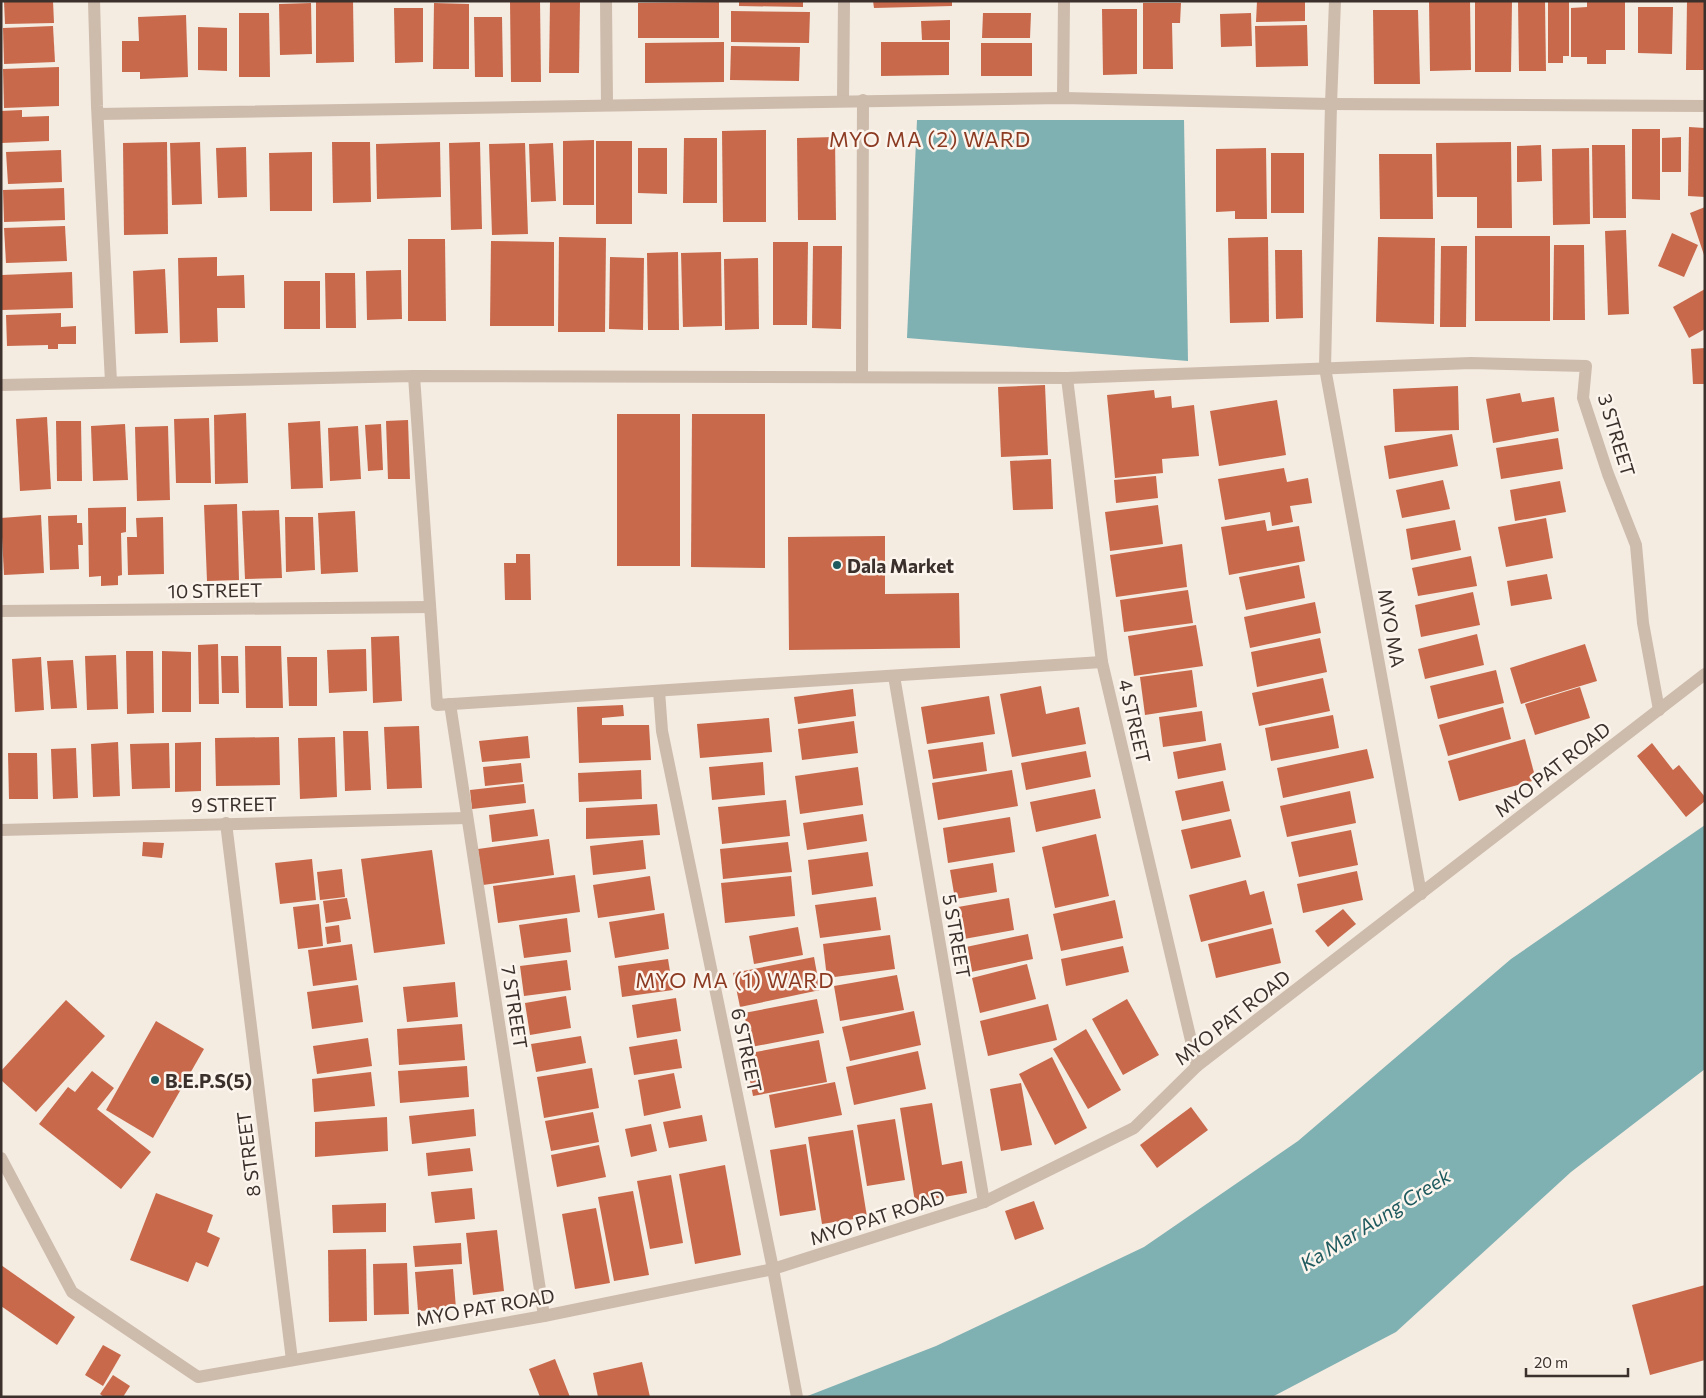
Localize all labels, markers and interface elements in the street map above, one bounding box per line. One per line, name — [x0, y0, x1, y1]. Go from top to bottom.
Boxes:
district label: MYO MA (2) WARD — [829, 126, 1031, 151]
street label: 3 STREET — [1594, 391, 1640, 479]
place label: Dala Market — [847, 554, 954, 577]
marker: Dala Market — [831, 559, 843, 571]
street label: 10 STREET — [167, 578, 263, 602]
street label: MYO MA — [1374, 587, 1410, 669]
street label: 4 STREET — [1114, 677, 1156, 765]
street label: MYO PAT ROAD — [1490, 717, 1614, 821]
street label: 9 STREET — [191, 792, 277, 816]
street label: 5 STREET — [938, 892, 976, 980]
street label: 7 STREET — [497, 964, 533, 1050]
street label: MYO PAT ROAD — [1170, 965, 1294, 1069]
district label: MYO MA (1) WARD — [635, 967, 835, 992]
street label: 6 STREET — [727, 1006, 767, 1094]
place label: B.E.P.S(5) — [165, 1069, 252, 1092]
marker: B.E.P.S(5) — [149, 1074, 161, 1086]
street label: 8 STREET — [231, 1110, 265, 1198]
water label: Ka Mar Aung Creek — [1295, 1162, 1456, 1275]
street label: MYO PAT ROAD — [807, 1184, 947, 1250]
street label: MYO PAT ROAD — [414, 1283, 556, 1331]
scale bar — [1526, 1346, 1628, 1378]
text: 20 m — [1534, 1353, 1568, 1371]

